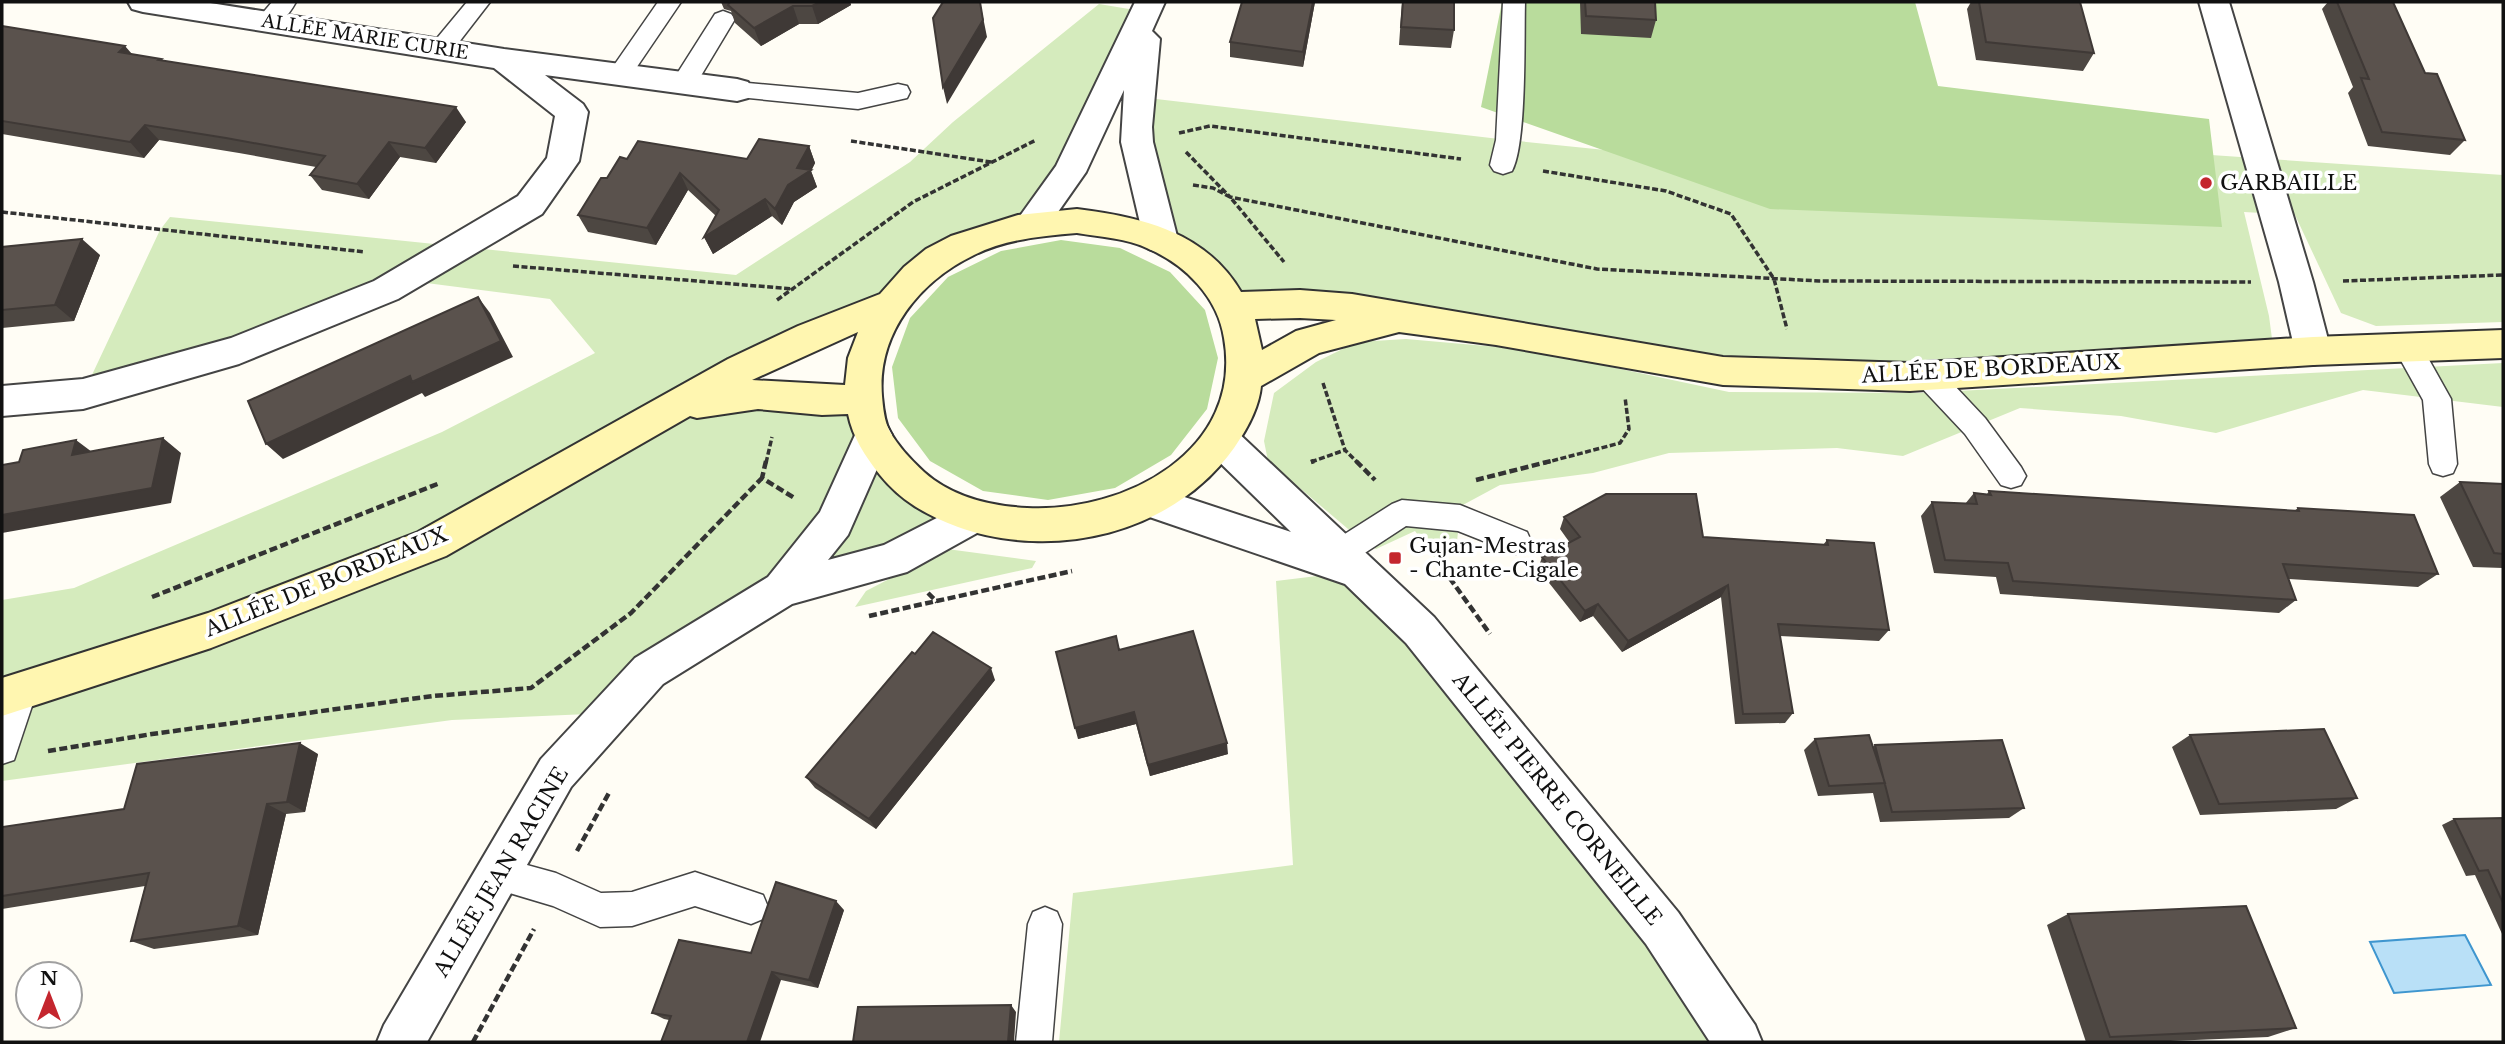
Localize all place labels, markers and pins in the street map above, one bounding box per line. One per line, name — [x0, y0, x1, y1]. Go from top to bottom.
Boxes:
place label: GARBAILLE — [2220, 170, 2357, 196]
marker: GARBAILLE — [2198, 175, 2214, 191]
place label: Gujan-Mestras - Chante-Cigale — [1409, 533, 1579, 583]
marker: Gujan-Mestras - Chante-Cigale — [1387, 550, 1403, 566]

